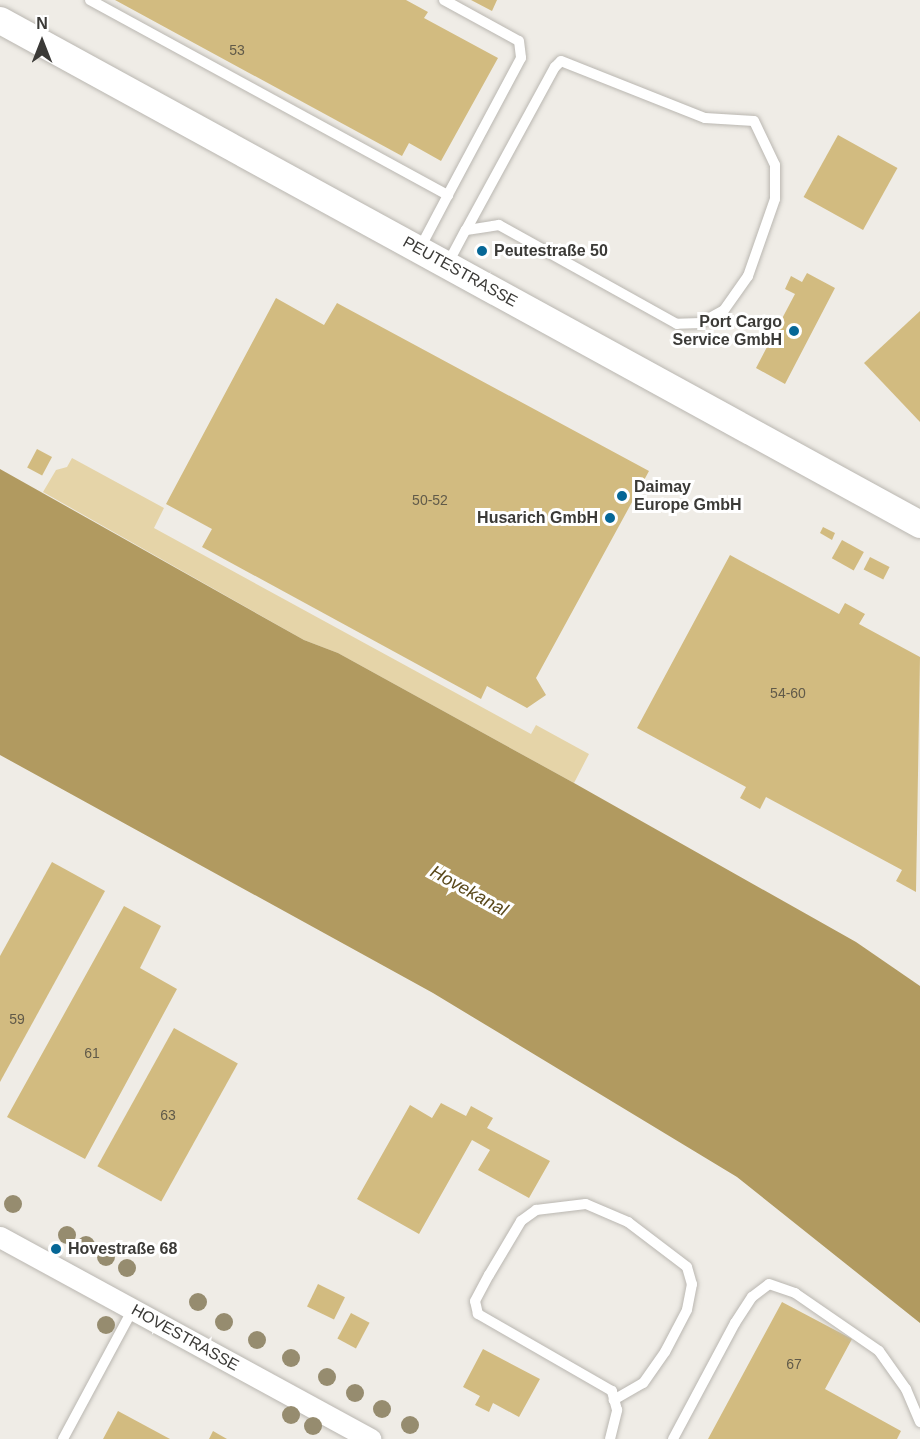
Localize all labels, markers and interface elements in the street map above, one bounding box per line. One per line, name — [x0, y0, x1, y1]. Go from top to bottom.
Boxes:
north arrow — [12, 12, 72, 72]
text: N — [36, 15, 48, 32]
house number: 53 — [229, 42, 245, 58]
street label: PEUTESTRASSE — [399, 233, 521, 311]
place label: Peutestraße 50 — [494, 241, 608, 261]
marker: Peutestraße 50 — [475, 244, 489, 258]
place label: Port Cargo Service GmbH — [673, 312, 782, 350]
marker: Port Cargo Service GmbH — [787, 324, 801, 338]
place label: Daimay Europe GmbH — [634, 477, 742, 515]
marker: Daimay Europe GmbH — [615, 489, 629, 503]
house number: 50-52 — [412, 492, 448, 508]
place label: Husarich GmbH — [477, 508, 598, 528]
marker: Husarich GmbH — [603, 511, 617, 525]
house number: 54-60 — [770, 685, 806, 701]
water label: Hovekanal — [427, 861, 511, 921]
house number: 59 — [9, 1011, 25, 1027]
house number: 61 — [84, 1045, 100, 1061]
house number: 63 — [160, 1107, 176, 1123]
place label: Hovestraße 68 — [68, 1239, 177, 1259]
marker: Hovestraße 68 — [49, 1242, 63, 1256]
street label: HOVESTRASSE — [128, 1301, 242, 1375]
house number: 67 — [786, 1356, 802, 1372]

